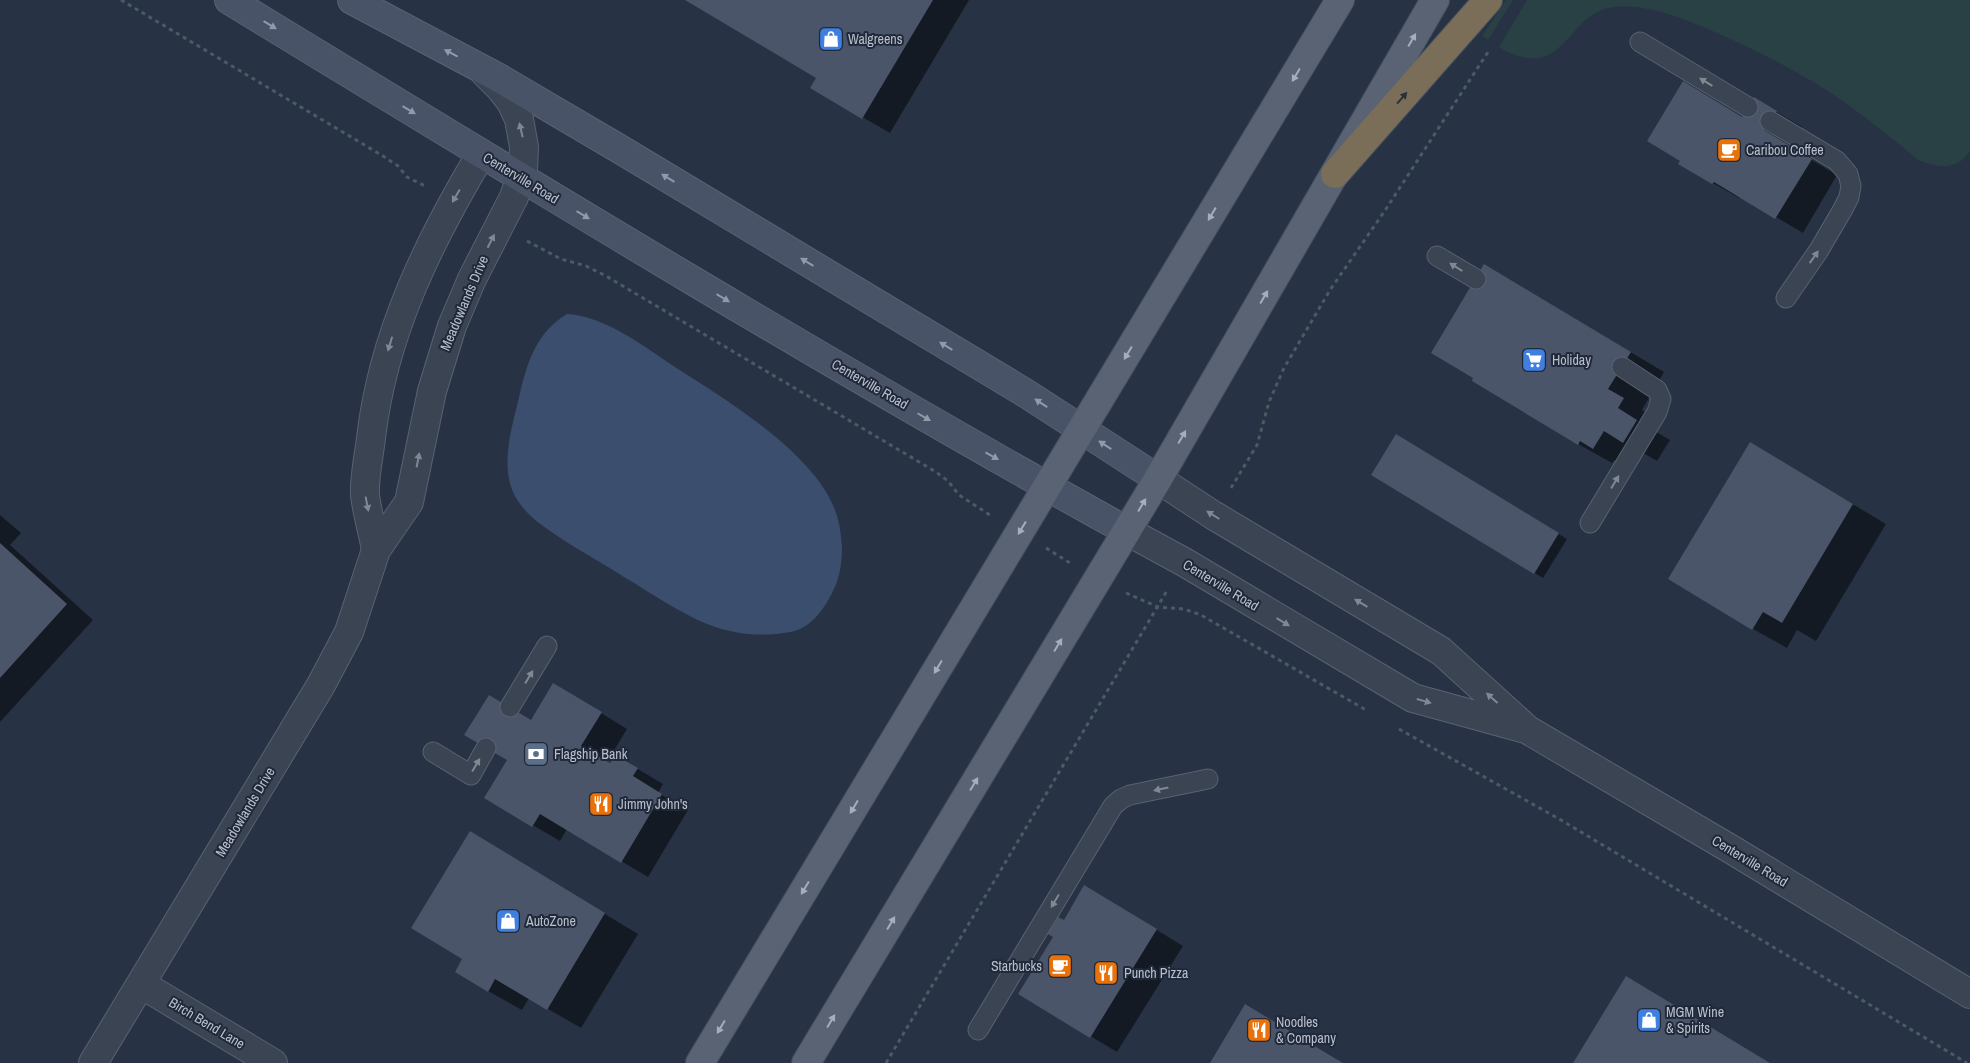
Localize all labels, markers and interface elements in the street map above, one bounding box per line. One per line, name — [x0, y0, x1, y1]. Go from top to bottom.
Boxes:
one-way arrow — [264, 21, 277, 30]
shop icon: Walgreens — [818, 26, 844, 52]
place label: Walgreens — [848, 30, 903, 48]
one-way arrow — [1407, 34, 1416, 47]
one-way arrow — [444, 49, 458, 57]
one-way arrow — [1291, 68, 1300, 81]
one-way arrow — [1700, 78, 1713, 87]
one-way arrow — [1396, 92, 1408, 104]
one-way arrow — [402, 105, 416, 115]
one-way arrow — [517, 122, 525, 138]
cafe icon: Caribou Coffee — [1716, 137, 1742, 163]
place label: Caribou Coffee — [1746, 141, 1824, 159]
street label: Centerville Road — [480, 148, 562, 208]
one-way arrow — [661, 173, 674, 182]
one-way arrow — [452, 189, 461, 203]
one-way arrow — [1207, 207, 1217, 220]
one-way arrow — [577, 210, 590, 219]
one-way arrow — [487, 234, 495, 248]
one-way arrow — [1809, 251, 1819, 264]
street label: Meadowlands Drive — [436, 253, 492, 353]
one-way arrow — [800, 257, 813, 267]
one-way arrow — [1450, 263, 1463, 272]
one-way arrow — [1260, 290, 1269, 303]
one-way arrow — [716, 294, 731, 302]
one-way arrow — [386, 337, 394, 352]
one-way arrow — [939, 341, 952, 350]
one-way arrow — [1123, 346, 1132, 359]
supermarket icon: Holiday — [1521, 347, 1547, 373]
place label: Holiday — [1552, 351, 1591, 369]
street label: Centerville Road — [828, 355, 912, 413]
one-way arrow — [1034, 398, 1048, 408]
one-way arrow — [918, 412, 931, 421]
one-way arrow — [1178, 431, 1187, 444]
one-way arrow — [1098, 440, 1112, 450]
one-way arrow — [414, 452, 422, 468]
one-way arrow — [985, 452, 999, 460]
one-way arrow — [1610, 475, 1619, 488]
one-way arrow — [363, 496, 371, 511]
one-way arrow — [1137, 499, 1146, 512]
one-way arrow — [1207, 511, 1220, 520]
one-way arrow — [1017, 522, 1027, 535]
street label: Centerville Road — [1180, 555, 1262, 615]
one-way arrow — [1354, 599, 1367, 608]
one-way arrow — [1276, 617, 1289, 626]
one-way arrow — [1054, 638, 1063, 651]
one-way arrow — [933, 661, 943, 674]
one-way arrow — [524, 670, 533, 683]
one-way arrow — [1485, 692, 1498, 703]
one-way arrow — [1417, 698, 1432, 706]
bank icon: Flagship Bank — [523, 741, 549, 767]
place label: Flagship Bank — [554, 745, 628, 763]
one-way arrow — [472, 758, 481, 771]
street label: Meadowlands Drive — [211, 764, 279, 860]
one-way arrow — [970, 777, 979, 790]
one-way arrow — [1153, 785, 1168, 793]
restaurant icon: Jimmy John's — [588, 791, 614, 817]
place label: Jimmy John's — [618, 795, 688, 813]
one-way arrow — [850, 800, 859, 813]
street label: Centerville Road — [1709, 831, 1791, 891]
one-way arrow — [800, 881, 809, 895]
one-way arrow — [1051, 894, 1060, 907]
shop icon: AutoZone — [495, 908, 521, 934]
place label: AutoZone — [525, 912, 576, 930]
one-way arrow — [886, 917, 895, 930]
cafe icon: Starbucks — [1047, 953, 1073, 979]
place label: Starbucks — [991, 957, 1042, 975]
restaurant icon: Punch Pizza — [1093, 960, 1119, 986]
place label: Punch Pizza — [1124, 964, 1189, 982]
street label: Birch Bend Lane — [166, 993, 248, 1053]
place label: MGM Wine & Spirits — [1666, 1003, 1724, 1037]
shop icon: MGM Wine & Spirits — [1636, 1007, 1662, 1033]
place label: Noodles & Company — [1276, 1013, 1336, 1047]
one-way arrow — [827, 1015, 836, 1028]
restaurant icon: Noodles & Company — [1246, 1017, 1272, 1043]
one-way arrow — [717, 1021, 726, 1034]

